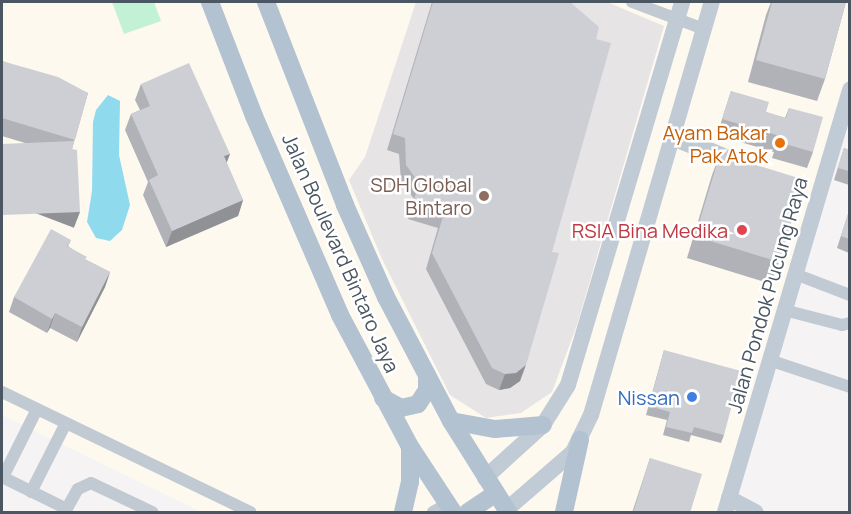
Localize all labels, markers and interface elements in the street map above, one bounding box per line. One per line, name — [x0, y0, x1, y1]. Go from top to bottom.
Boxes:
place label: Ayam Bakar Pak Atok — [663, 120, 768, 167]
street label: Jalan Boulevard Bintaro Jaya — [277, 130, 405, 376]
marker: Ayam Bakar Pak Atok — [773, 136, 787, 150]
place label: SDH Global Bintaro — [370, 172, 472, 219]
street label: Jalan Pondok Pucung Raya — [722, 174, 812, 416]
marker: SDH Global Bintaro — [477, 189, 491, 203]
place label: RSIA Bina Medika — [572, 218, 728, 242]
marker: RSIA Bina Medika — [733, 221, 751, 239]
place label: Nissan — [618, 385, 680, 409]
marker: Nissan — [685, 390, 699, 404]

